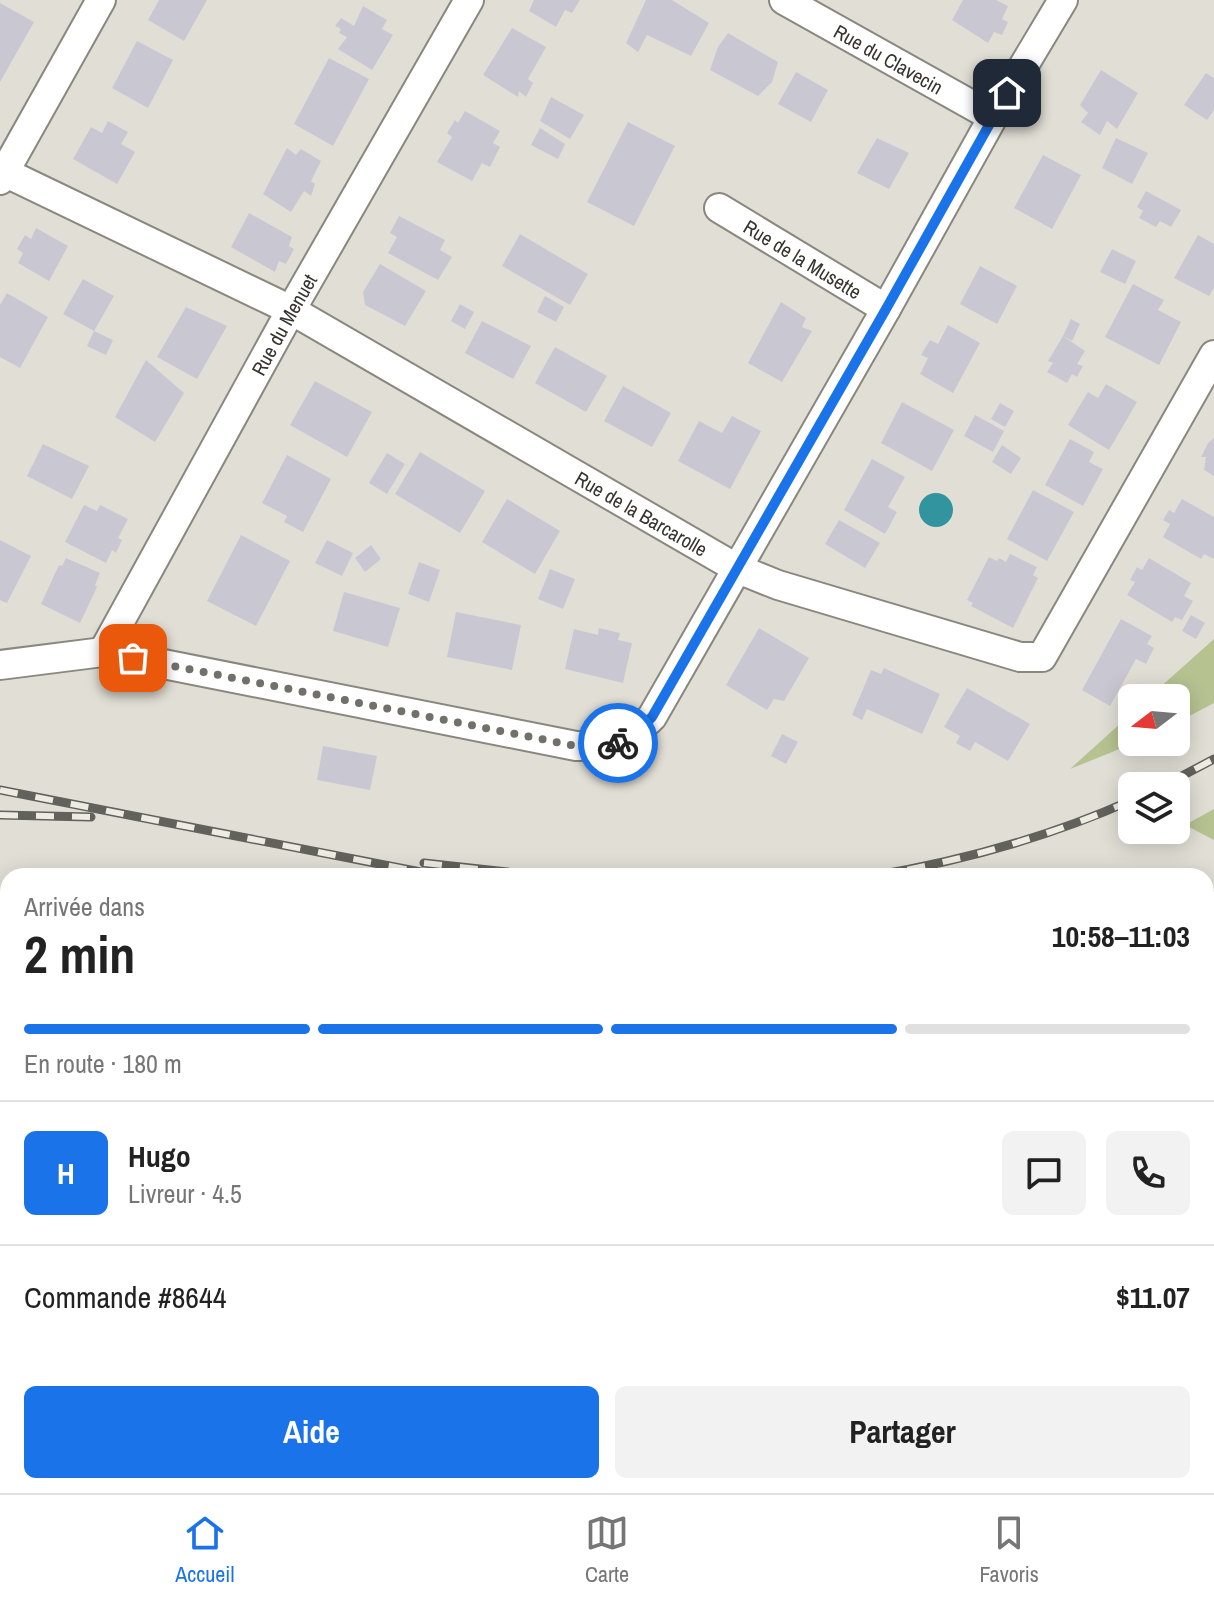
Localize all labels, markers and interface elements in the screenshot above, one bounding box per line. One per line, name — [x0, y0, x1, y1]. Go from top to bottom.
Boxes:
street label: Rue du Clavecin — [829, 17, 948, 100]
pin — [973, 59, 1041, 127]
icon: home — [985, 71, 1029, 115]
street label: Rue de la Musette — [739, 213, 867, 305]
street label: Rue du Menuet — [244, 268, 323, 380]
street label: Rue de la Barcarolle — [570, 464, 713, 562]
pin — [99, 624, 167, 692]
icon: bag — [111, 636, 155, 680]
north arrow — [1118, 684, 1190, 756]
map controls — [1118, 684, 1190, 844]
courier — [578, 703, 658, 783]
icon: bike — [596, 721, 640, 765]
button: layers — [1118, 772, 1190, 844]
text: Arrivée dans — [24, 889, 145, 924]
text: 10:58–11:03 — [1052, 916, 1190, 956]
text: 2 min — [24, 919, 135, 989]
text: En route · 180 m — [24, 1046, 182, 1081]
button: chat — [1002, 1131, 1086, 1215]
button: phone — [1106, 1131, 1190, 1215]
text: Hugo — [128, 1136, 191, 1176]
text: H — [57, 1153, 75, 1193]
text: Livreur · 4.5 — [128, 1176, 242, 1211]
text: Commande #8644 — [24, 1277, 226, 1317]
text: $11.07 — [1116, 1277, 1190, 1317]
button: Aide — [24, 1386, 599, 1478]
button: Partager — [615, 1386, 1190, 1478]
tab: Accueil — [175, 1511, 234, 1589]
tab: Carte — [585, 1511, 629, 1589]
tab: Favoris — [979, 1511, 1039, 1589]

